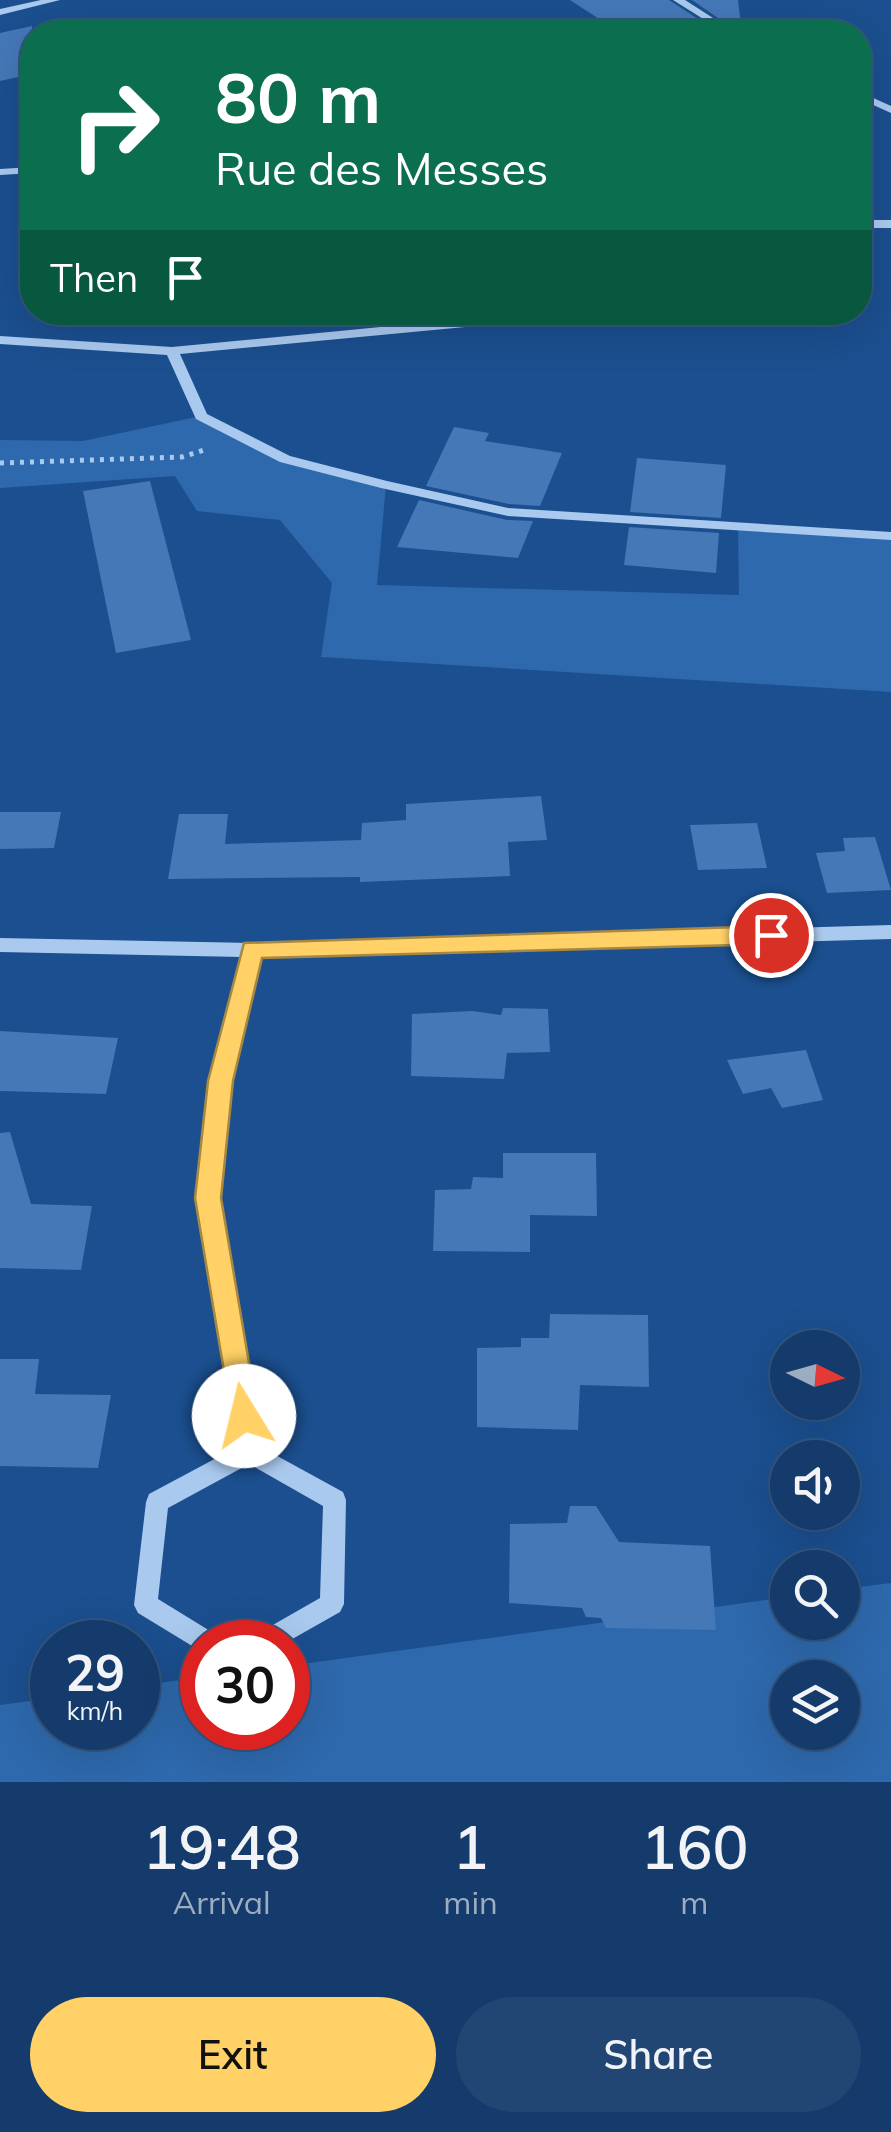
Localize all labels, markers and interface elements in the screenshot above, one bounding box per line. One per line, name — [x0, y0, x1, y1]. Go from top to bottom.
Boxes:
text: 80 m — [215, 53, 381, 141]
icon: right — [50, 60, 180, 190]
text: Rue des Messes — [215, 140, 548, 196]
icon: arrive — [158, 250, 213, 305]
text: Then — [50, 254, 138, 302]
pin — [729, 893, 814, 978]
icon: arrive — [744, 908, 799, 963]
north arrow — [770, 1330, 860, 1420]
map controls — [770, 1330, 860, 1750]
position arrow — [192, 1364, 296, 1468]
button: sound — [770, 1440, 860, 1530]
button: search — [770, 1550, 860, 1640]
speed limit sign: 30 — [180, 1620, 310, 1750]
text: 29 — [65, 1641, 125, 1704]
button: layers — [770, 1660, 860, 1750]
text: km/h — [67, 1695, 123, 1726]
text: 19:48 — [143, 1809, 301, 1884]
text: 1 — [453, 1809, 489, 1884]
text: 160 — [640, 1809, 748, 1884]
text: Arrival — [173, 1882, 271, 1922]
text: min — [443, 1882, 498, 1922]
text: m — [680, 1882, 708, 1922]
button: Exit — [30, 1997, 436, 2112]
button: Share — [456, 1997, 861, 2112]

